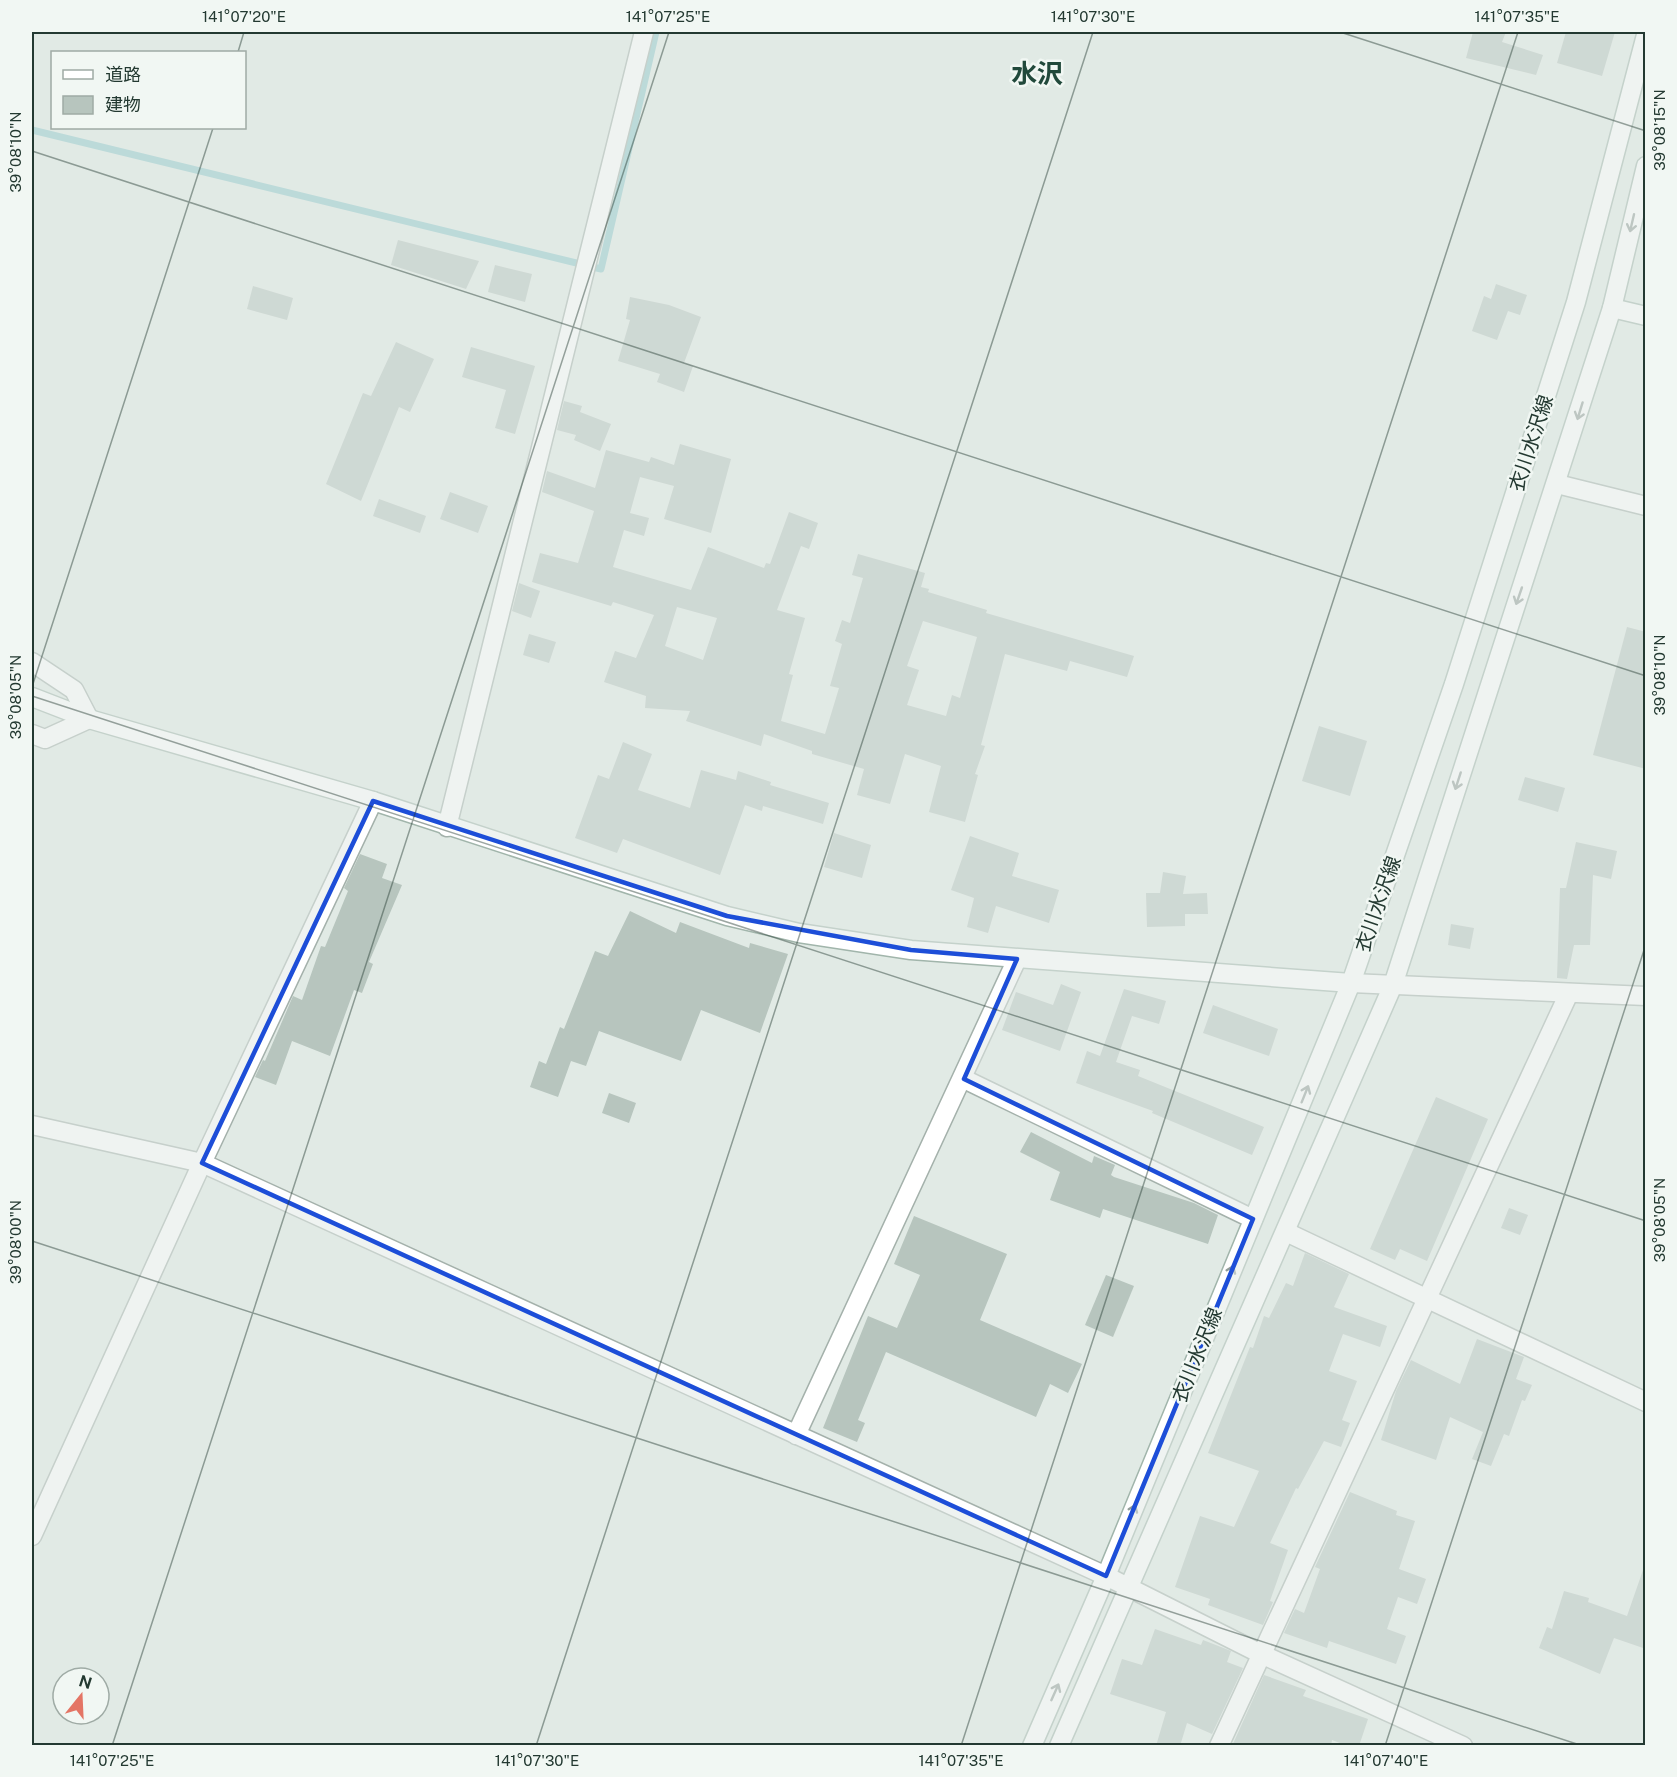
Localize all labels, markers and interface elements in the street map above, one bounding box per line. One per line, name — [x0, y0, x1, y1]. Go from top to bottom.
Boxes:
text: 141°07'20"E — [202, 8, 286, 25]
text: 141°07'25"E — [626, 8, 710, 25]
text: 141°07'30"E — [1051, 8, 1135, 25]
text: 141°07'35"E — [1475, 8, 1559, 25]
legend — [51, 51, 246, 129]
district label: 水沢 — [1011, 58, 1063, 89]
text: 道路 — [105, 64, 141, 85]
text: 39°08'15"N — [1651, 89, 1668, 171]
text: 建物 — [105, 94, 141, 115]
text: 39°08'10"N — [7, 111, 24, 193]
one-way arrow — [1626, 213, 1638, 232]
street label: 衣川水沢線 — [1504, 392, 1558, 494]
one-way arrow — [1574, 401, 1585, 420]
one-way arrow — [1513, 586, 1524, 605]
text: 39°08'10"N — [1651, 634, 1668, 716]
text: 39°08'05"N — [7, 655, 24, 739]
one-way arrow — [1452, 771, 1463, 790]
street label: 衣川水沢線 — [1350, 853, 1406, 955]
one-way arrow — [1300, 1085, 1311, 1104]
text: 39°08'05"N — [1651, 1178, 1668, 1262]
text: 39°08'00"N — [7, 1200, 24, 1284]
one-way arrow — [1225, 1265, 1236, 1284]
street label: 衣川水沢線 — [1167, 1304, 1227, 1406]
one-way arrow — [1127, 1504, 1138, 1523]
north arrow — [51, 1666, 111, 1726]
text: N — [77, 1671, 94, 1693]
one-way arrow — [1050, 1683, 1061, 1702]
text: 141°07'25"E — [70, 1752, 154, 1769]
text: 141°07'30"E — [495, 1752, 579, 1769]
text: 141°07'35"E — [919, 1752, 1003, 1769]
text: 141°07'40"E — [1344, 1752, 1428, 1769]

